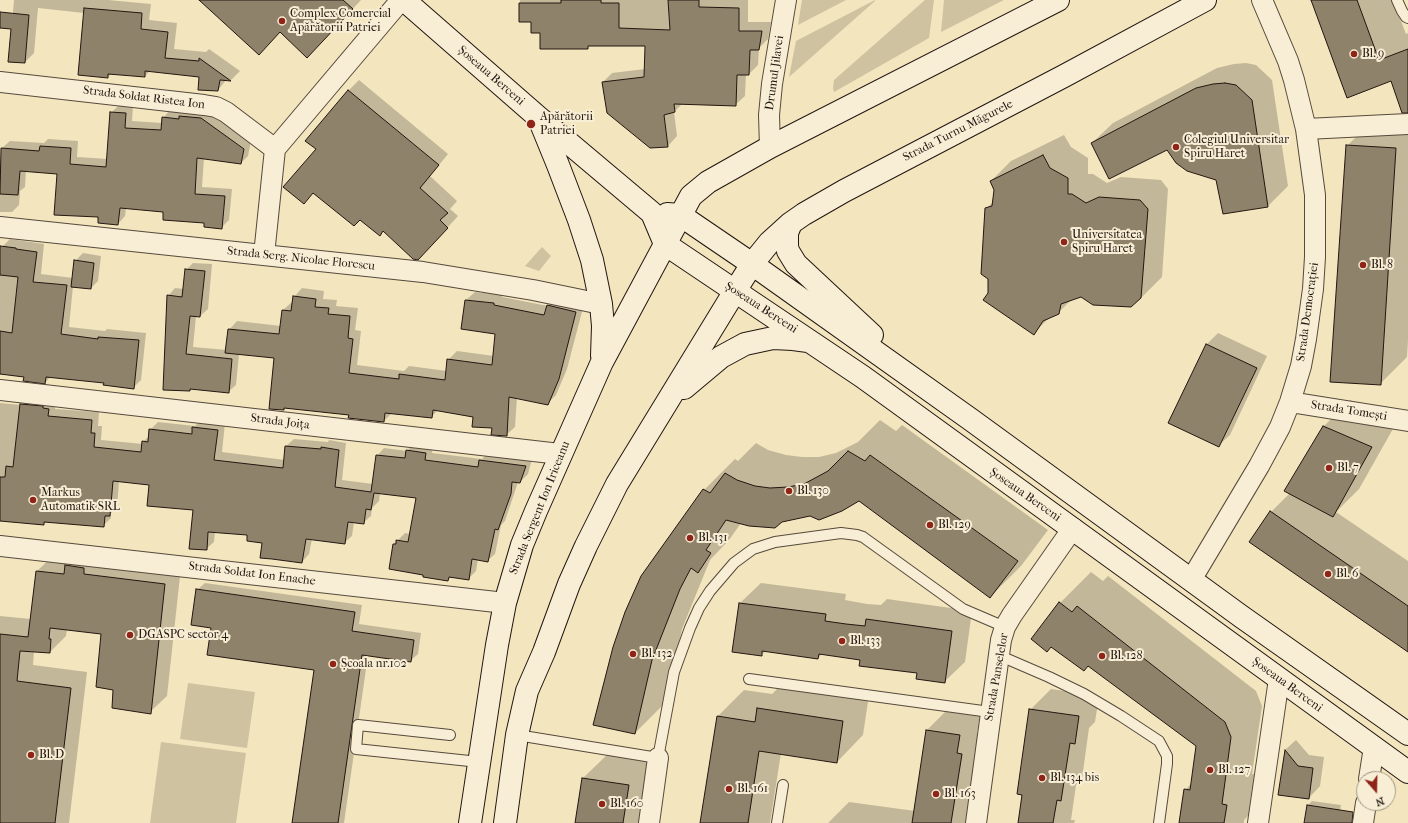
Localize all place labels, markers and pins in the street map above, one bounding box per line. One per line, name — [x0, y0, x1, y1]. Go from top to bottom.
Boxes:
place label: Complex Comercial Apărătorii Patriei — [290, 7, 391, 35]
marker: Complex Comercial Apărătorii Patriei — [277, 16, 287, 26]
place label: Bl. 9 — [1362, 47, 1384, 61]
marker: Bl. 9 — [1349, 49, 1359, 59]
place label: Apărătorii Patriei — [540, 110, 593, 138]
marker: Apărătorii Patriei — [525, 118, 537, 130]
place label: Colegiul Universitar Spiru Haret — [1184, 133, 1289, 161]
marker: Colegiul Universitar Spiru Haret — [1171, 142, 1181, 152]
place label: Universitatea Spiru Haret — [1072, 228, 1142, 256]
marker: Universitatea Spiru Haret — [1059, 237, 1069, 247]
place label: Bl. 8 — [1371, 258, 1393, 272]
marker: Bl. 8 — [1358, 260, 1368, 270]
place label: Bl. 7 — [1337, 461, 1359, 475]
marker: Bl. 7 — [1324, 463, 1334, 473]
place label: Bl. 130 — [797, 484, 829, 498]
place label: Markus Automatik SRL — [41, 486, 120, 514]
marker: Bl. 130 — [784, 486, 794, 496]
marker: Markus Automatik SRL — [28, 495, 38, 505]
place label: Bl. 129 — [938, 518, 971, 532]
marker: Bl. 129 — [925, 520, 935, 530]
place label: Bl. 131 — [698, 531, 727, 545]
marker: Bl. 131 — [685, 533, 695, 543]
place label: Bl. 6 — [1336, 567, 1359, 581]
marker: Bl. 6 — [1323, 569, 1333, 579]
place label: DGASPC sector 4 — [138, 628, 228, 642]
marker: DGASPC sector 4 — [125, 630, 135, 640]
place label: Bl. 133 — [850, 634, 880, 648]
marker: Bl. 133 — [837, 636, 847, 646]
place label: Bl. 132 — [641, 647, 672, 661]
marker: Bl. 132 — [628, 649, 638, 659]
place label: Bl. 128 — [1110, 649, 1142, 663]
marker: Bl. 128 — [1097, 651, 1107, 661]
place label: Școala nr.102 — [341, 657, 407, 671]
marker: Școala nr.102 — [328, 659, 338, 669]
place label: Bl. D — [39, 748, 64, 762]
marker: Bl. D — [26, 750, 36, 760]
place label: Bl. 127 — [1218, 763, 1250, 777]
marker: Bl. 127 — [1205, 765, 1215, 775]
place label: Bl. 134 bis — [1050, 771, 1099, 785]
marker: Bl. 134 bis — [1037, 773, 1047, 783]
place label: Bl. 161 — [737, 782, 768, 796]
marker: Bl. 161 — [724, 784, 734, 794]
place label: Bl. 163 — [944, 787, 976, 801]
marker: Bl. 163 — [931, 789, 941, 799]
place label: Bl. 160 — [610, 797, 643, 811]
marker: Bl. 160 — [597, 799, 607, 809]

